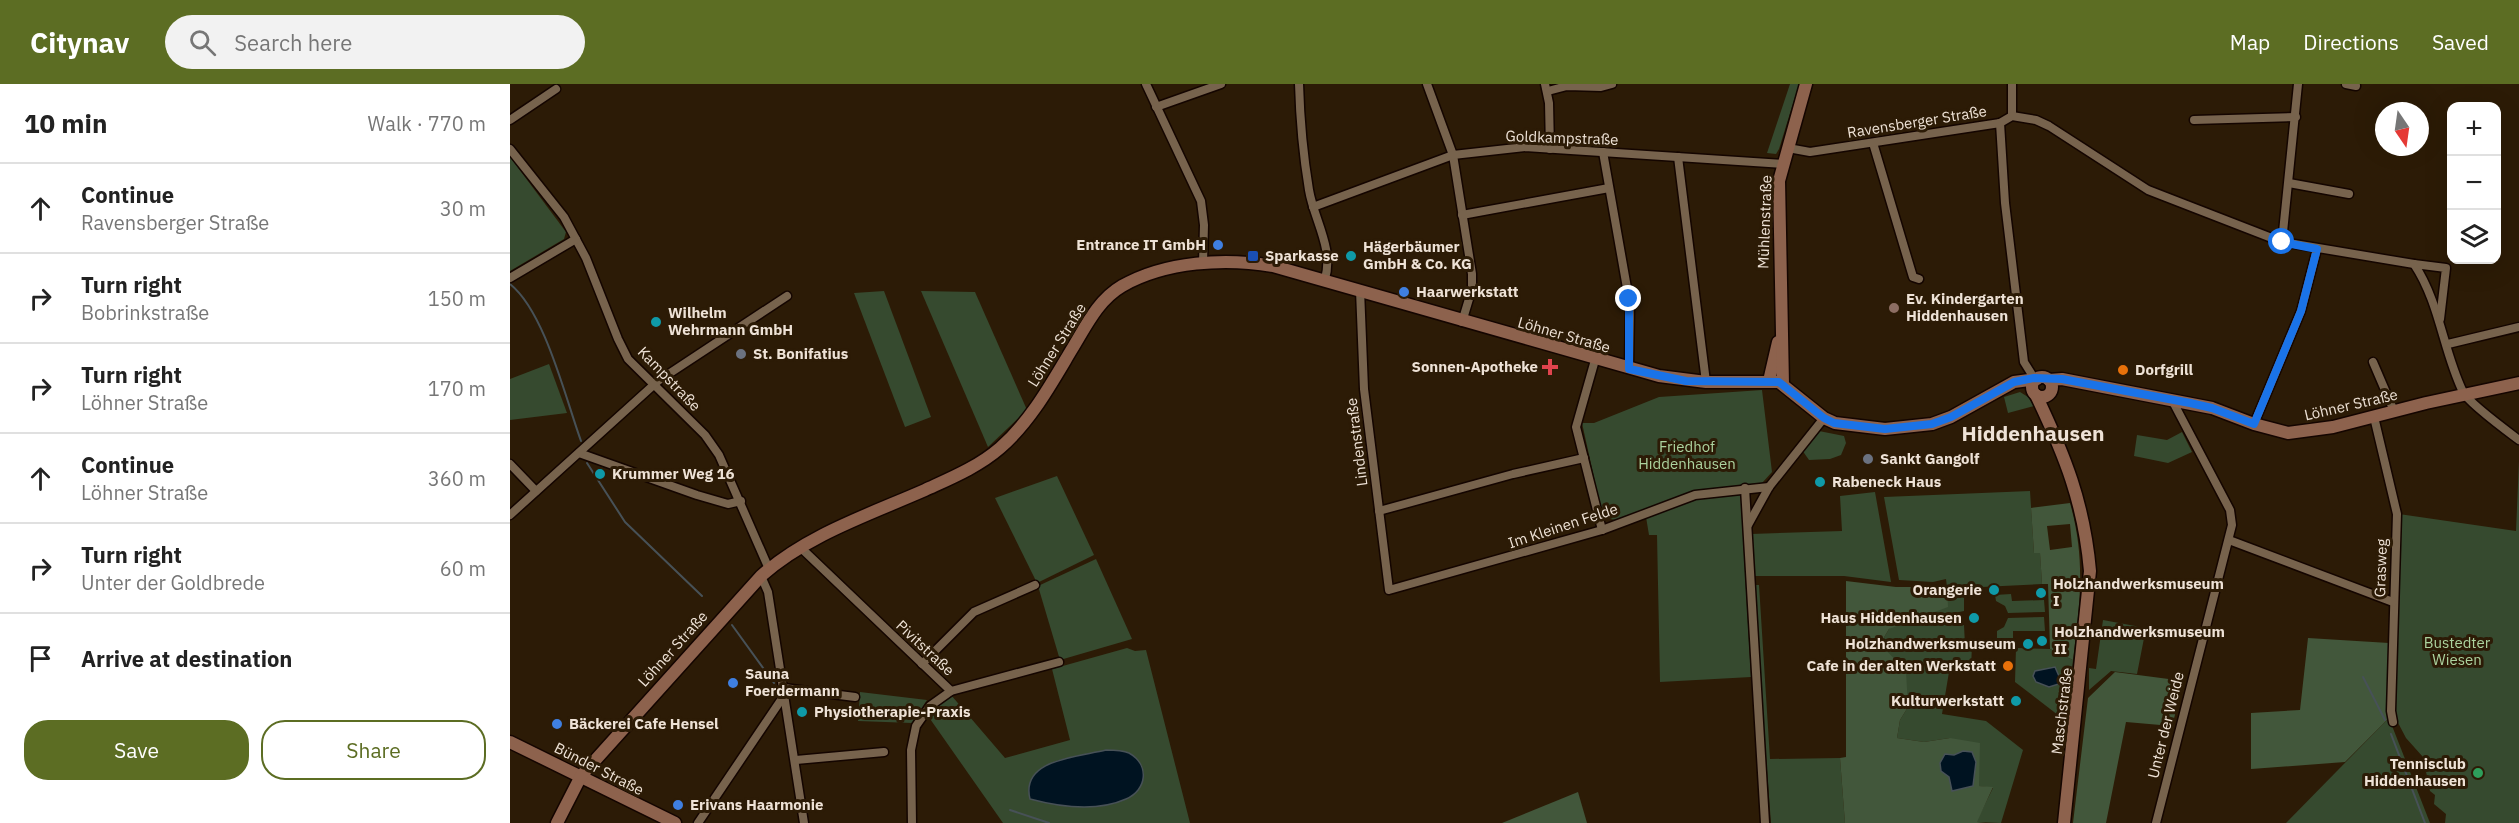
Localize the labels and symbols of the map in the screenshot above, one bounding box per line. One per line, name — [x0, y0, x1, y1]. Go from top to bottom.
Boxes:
street label: Ravensberger Straße — [1846, 101, 1988, 142]
north arrow — [2375, 102, 2429, 156]
street label: Goldkampstraße — [1505, 126, 1619, 149]
street label: Mühlenstraße — [1753, 175, 1776, 269]
route start — [2268, 228, 2294, 254]
place label: Entrance IT GmbH — [1076, 235, 1206, 254]
place label: Hägerbäumer GmbH & Co. KG — [1363, 237, 1472, 273]
marker: Entrance IT GmbH — [1211, 238, 1225, 252]
place label: Sparkasse — [1265, 246, 1339, 265]
marker: Sparkasse — [1246, 249, 1260, 263]
marker: Hägerbäumer GmbH & Co. KG — [1344, 249, 1358, 263]
place label: Haarwerkstatt — [1416, 282, 1519, 301]
marker: Haarwerkstatt — [1397, 285, 1411, 299]
route end — [1615, 285, 1641, 311]
place label: Ev. Kindergarten Hiddenhausen — [1906, 289, 2024, 325]
street label: Löhner Straße — [1023, 299, 1090, 390]
marker: Ev. Kindergarten Hiddenhausen — [1887, 301, 1901, 315]
place label: Wilhelm Wehrmann GmbH — [668, 303, 793, 339]
street label: Löhner Straße — [1516, 312, 1613, 357]
marker: Wilhelm Wehrmann GmbH — [649, 315, 663, 329]
street label: Kampstraße — [634, 342, 705, 415]
place label: St. Bonifatius — [753, 344, 849, 363]
marker: St. Bonifatius — [734, 347, 748, 361]
place label: Sonnen-Apotheke — [1412, 357, 1538, 376]
marker: Sonnen-Apotheke — [1543, 360, 1557, 374]
place label: Dorfgrill — [2135, 360, 2194, 379]
marker: Dorfgrill — [2116, 363, 2130, 377]
street label: Löhner Straße — [2302, 385, 2399, 424]
street label: Lindenstraße — [1342, 397, 1371, 487]
district label: Hiddenhausen — [1962, 419, 2104, 447]
park label: Friedhof Hiddenhausen — [1638, 437, 1736, 473]
place label: Sankt Gangolf — [1880, 449, 1980, 468]
marker: Sankt Gangolf — [1861, 452, 1875, 466]
place label: Krummer Weg 16 — [612, 464, 735, 483]
marker: Krummer Weg 16 — [593, 467, 607, 481]
place label: Rabeneck Haus — [1832, 472, 1942, 491]
marker: Rabeneck Haus — [1813, 475, 1827, 489]
street label: Im Kleinen Felde — [1506, 499, 1620, 552]
street label: Grasweg — [2370, 538, 2391, 598]
place label: Holzhandwerksmuseum I — [2053, 574, 2224, 610]
place label: Orangerie — [1913, 580, 1982, 599]
marker: Orangerie — [1987, 583, 2001, 597]
marker: Holzhandwerksmuseum I — [2034, 586, 2048, 600]
street label: Löhner Straße — [634, 607, 712, 690]
place label: Haus Hiddenhausen — [1820, 608, 1962, 627]
marker: Haus Hiddenhausen — [1967, 611, 1981, 625]
street label: Pivitstraße — [892, 616, 959, 679]
place label: Holzhandwerksmuseum II — [2054, 622, 2225, 658]
park label: Bustedter Wiesen — [2424, 633, 2491, 669]
place label: Holzhandwerksmuseum — [1845, 634, 2016, 653]
marker: Holzhandwerksmuseum II — [2035, 634, 2049, 648]
marker: Holzhandwerksmuseum — [2021, 637, 2035, 651]
place label: Cafe in der alten Werkstatt — [1807, 656, 1996, 675]
marker: Cafe in der alten Werkstatt — [2001, 659, 2015, 673]
place label: Sauna Foerdermann — [745, 664, 840, 700]
street label: Maschstraße — [2047, 666, 2076, 755]
street label: Unter der Weide — [2143, 670, 2188, 780]
marker: Sauna Foerdermann — [726, 676, 740, 690]
place label: Kulturwerkstatt — [1891, 691, 2004, 710]
marker: Kulturwerkstatt — [2009, 694, 2023, 708]
place label: Physiotherapie-Praxis — [814, 702, 971, 721]
marker: Physiotherapie-Praxis — [795, 705, 809, 719]
place label: Bäckerei Cafe Hensel — [569, 714, 719, 733]
marker: Bäckerei Cafe Hensel — [550, 717, 564, 731]
street label: Bünder Straße — [551, 738, 647, 799]
place label: Tennisclub Hiddenhausen — [2364, 754, 2466, 790]
marker: Tennisclub Hiddenhausen — [2471, 766, 2485, 780]
place label: Erivans Haarmonie — [690, 795, 824, 814]
marker: Erivans Haarmonie — [671, 798, 685, 812]

